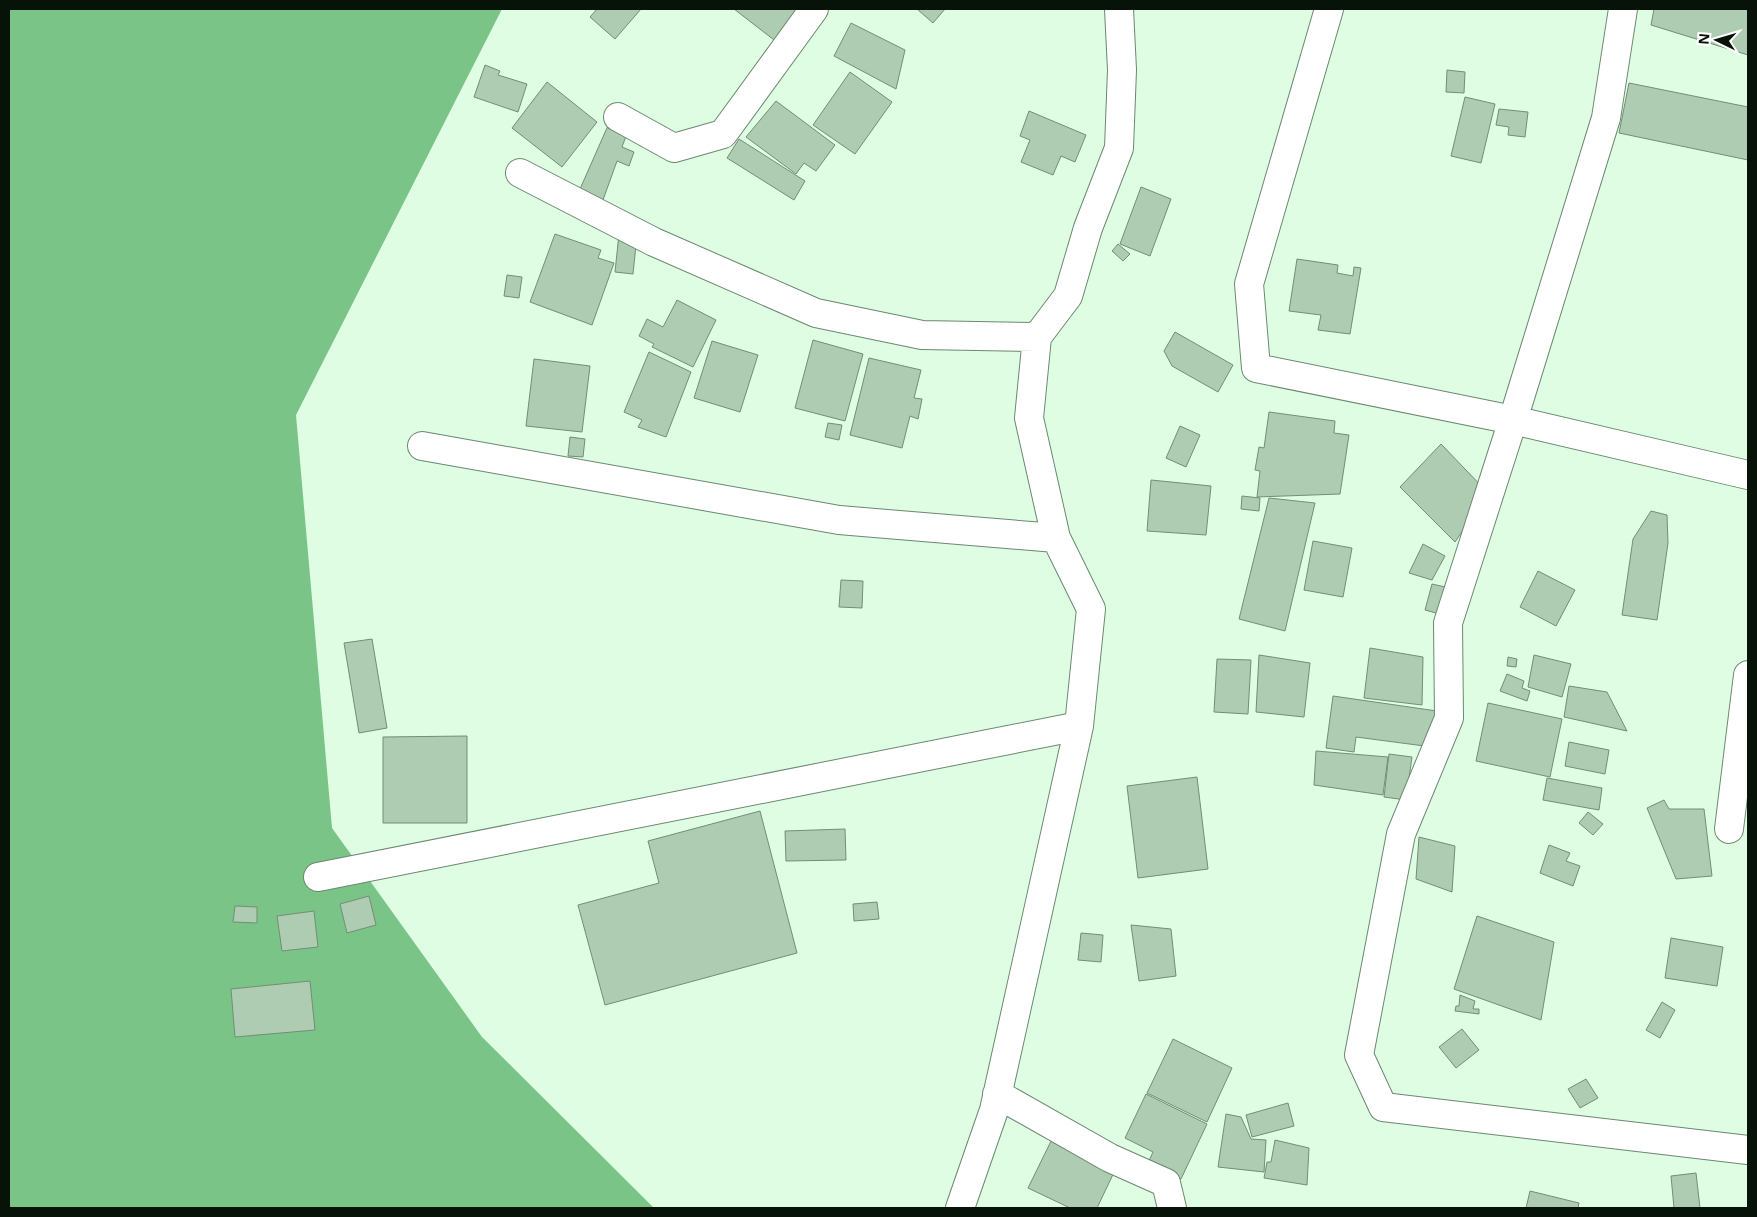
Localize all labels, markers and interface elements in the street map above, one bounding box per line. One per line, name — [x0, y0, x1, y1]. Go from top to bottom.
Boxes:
north arrow — [1692, 15, 1742, 65]
text: N — [1694, 32, 1714, 45]

